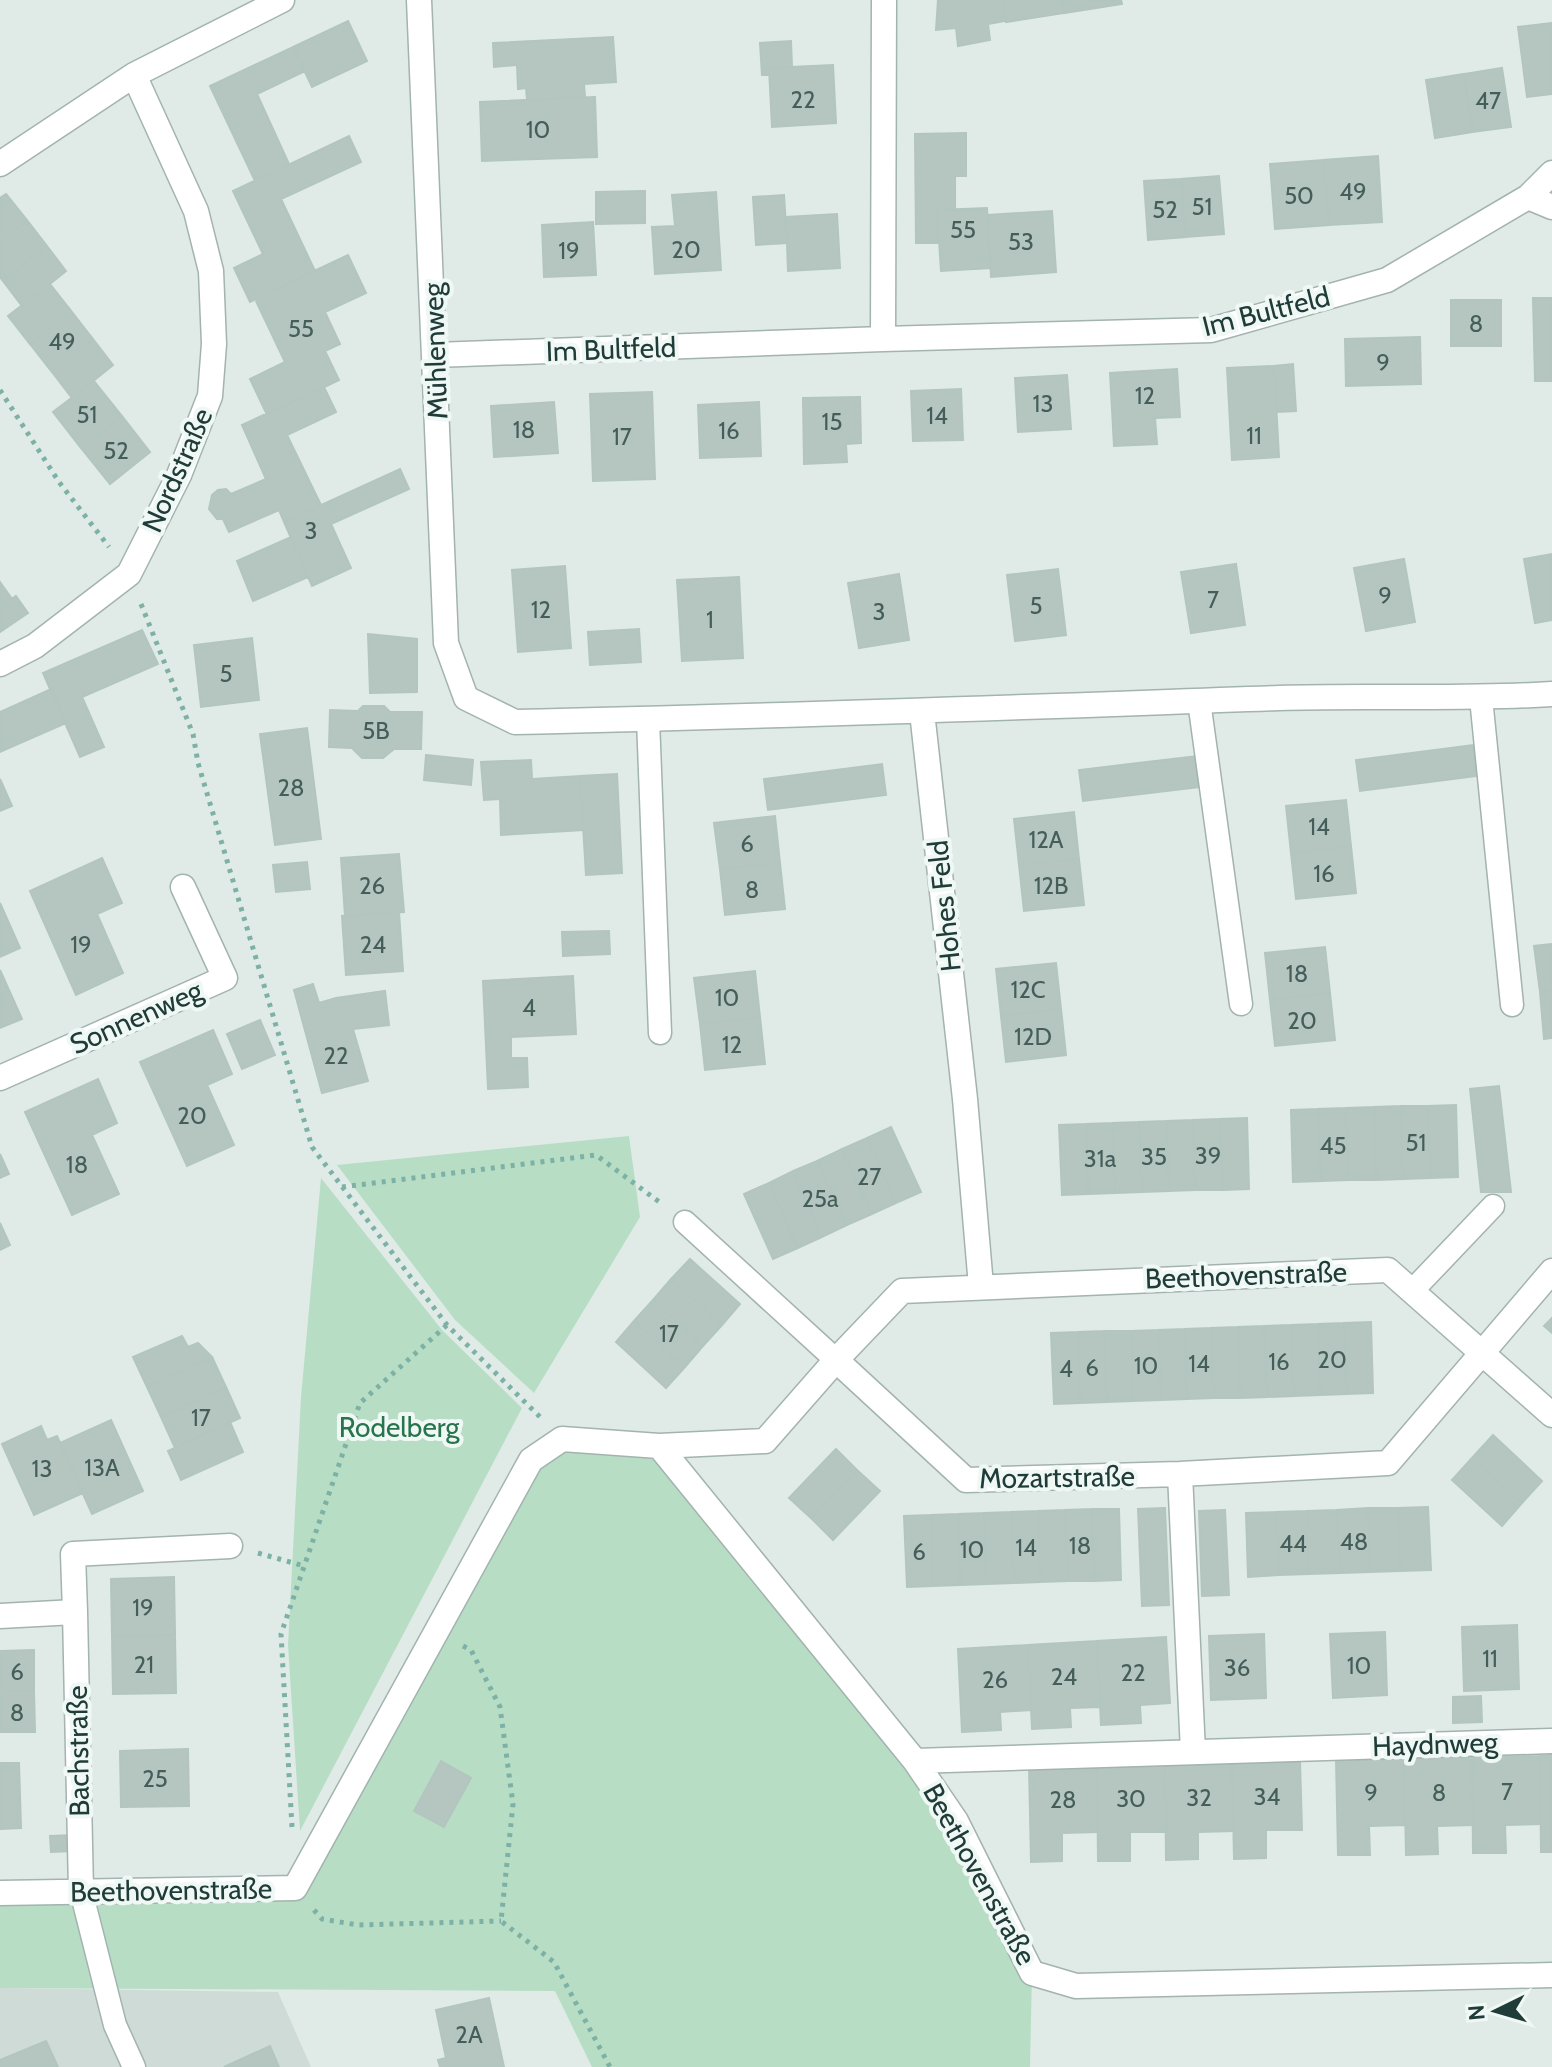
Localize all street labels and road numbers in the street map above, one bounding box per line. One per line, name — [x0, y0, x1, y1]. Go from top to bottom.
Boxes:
street label: Im Bultfeld — [1199, 279, 1333, 343]
street label: Mühlenweg — [416, 281, 454, 420]
street label: Im Bultfeld — [545, 330, 677, 368]
street label: Nordstraße — [135, 403, 219, 537]
street label: Hohes Feld — [920, 839, 968, 973]
street label: Sonnenweg — [65, 972, 208, 1061]
street label: Beethovenstraße — [1144, 1254, 1348, 1296]
street label: Mozartstraße — [979, 1459, 1135, 1495]
street label: Bachstraße — [60, 1685, 96, 1817]
street label: Haydnweg — [1372, 1725, 1499, 1763]
street label: Beethovenstraße — [916, 1777, 1044, 1971]
street label: Beethovenstraße — [70, 1871, 272, 1909]

